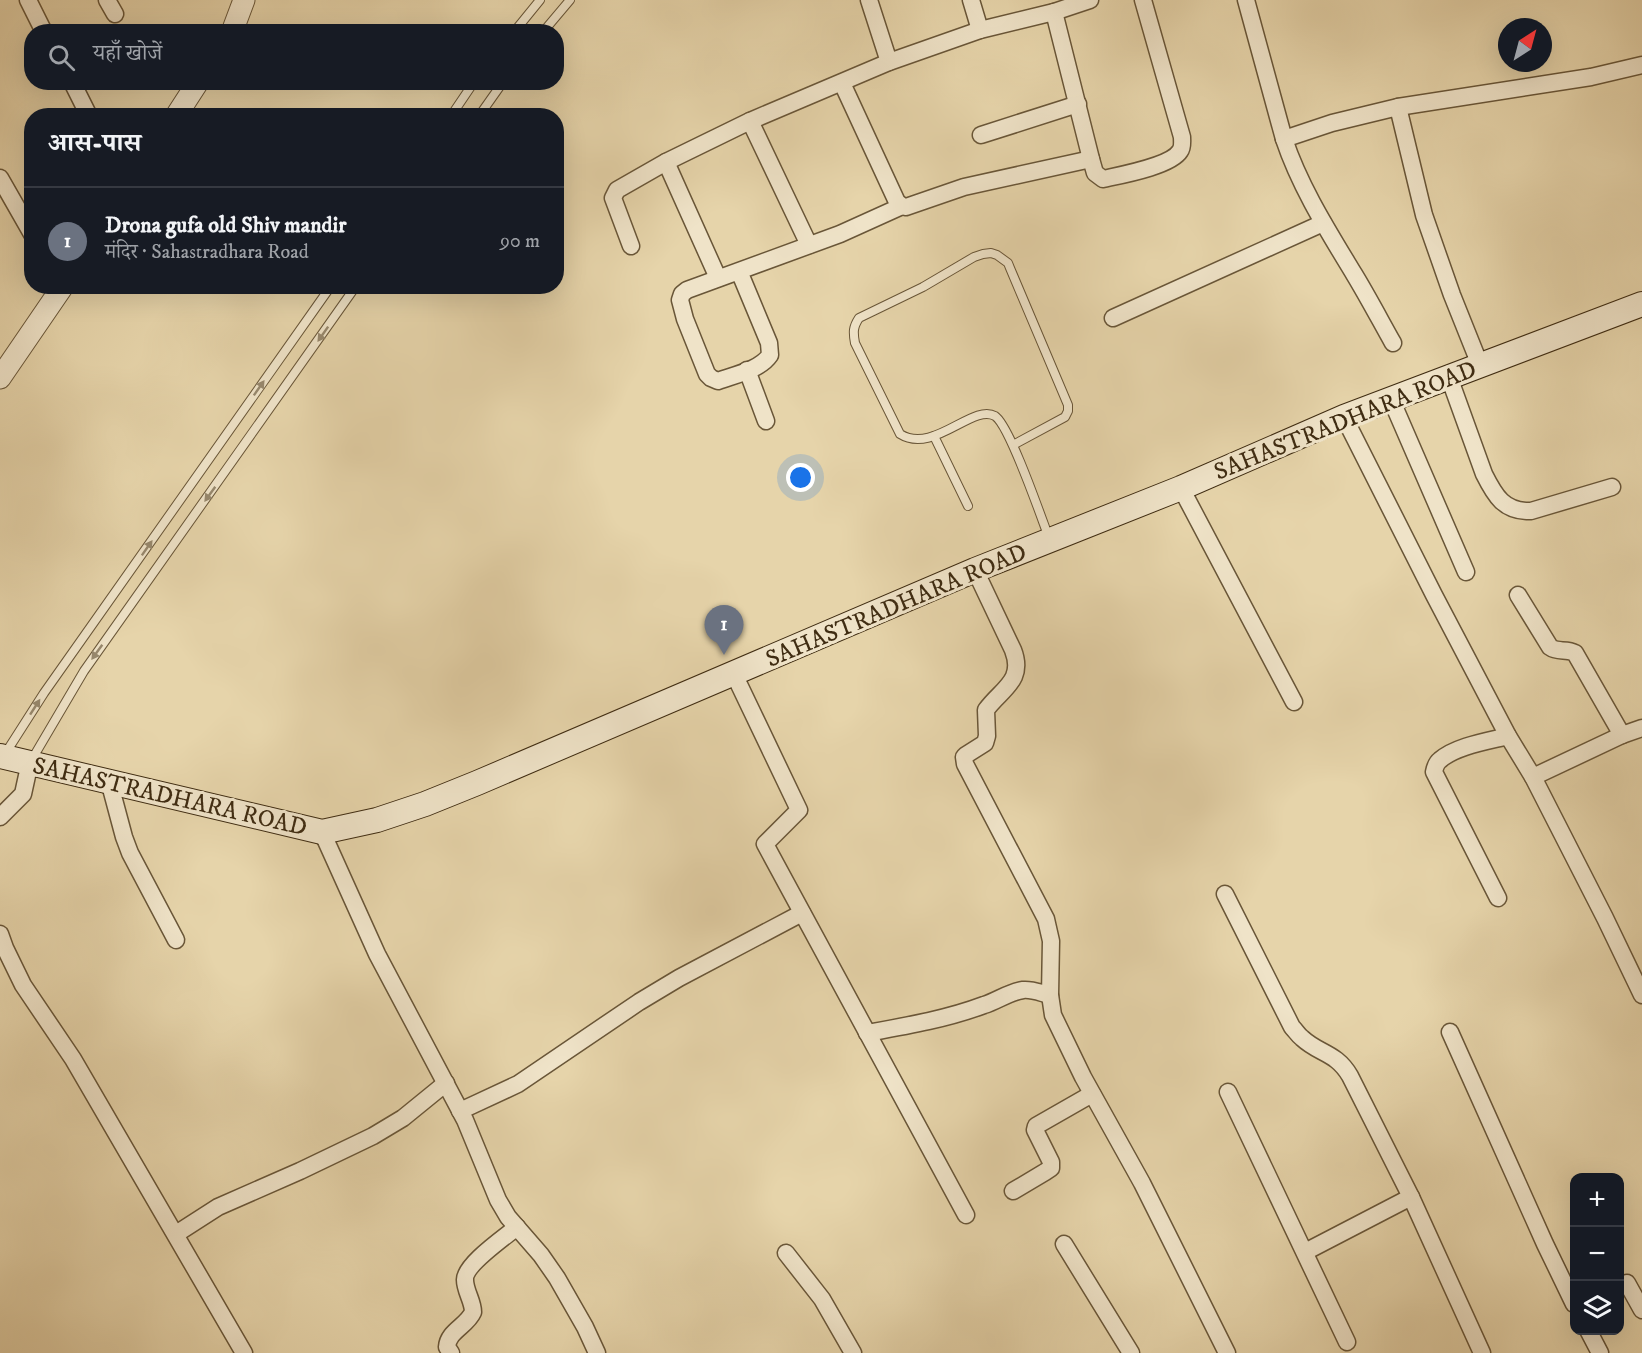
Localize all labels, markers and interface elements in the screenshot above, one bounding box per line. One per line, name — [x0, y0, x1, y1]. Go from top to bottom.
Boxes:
north arrow — [1498, 18, 1552, 72]
search box — [24, 24, 564, 90]
text: यहाँ खोजें — [93, 40, 162, 67]
icon: search — [45, 41, 78, 74]
text: आस-पास — [48, 127, 141, 160]
text: Drona gufa old Shiv mandir — [105, 212, 346, 239]
text: 1 — [64, 229, 71, 254]
text: 90 m — [500, 229, 540, 254]
text: मंदिर · Sahastradhara Road — [105, 240, 309, 265]
one-way arrow — [317, 326, 329, 342]
street label: SAHASTRADHARA ROAD — [1210, 354, 1481, 487]
one-way arrow — [253, 381, 265, 397]
your location — [786, 463, 815, 492]
one-way arrow — [204, 485, 216, 501]
street label: SAHASTRADHARA ROAD — [761, 537, 1031, 675]
one-way arrow — [141, 540, 153, 556]
pin: 1 — [704, 606, 744, 655]
one-way arrow — [91, 645, 103, 660]
one-way arrow — [29, 700, 41, 716]
street label: SAHASTRADHARA ROAD — [30, 751, 310, 843]
map controls — [1570, 1173, 1624, 1335]
button: + — [1570, 1173, 1624, 1227]
button: − — [1570, 1227, 1624, 1281]
button: layers — [1570, 1281, 1624, 1335]

